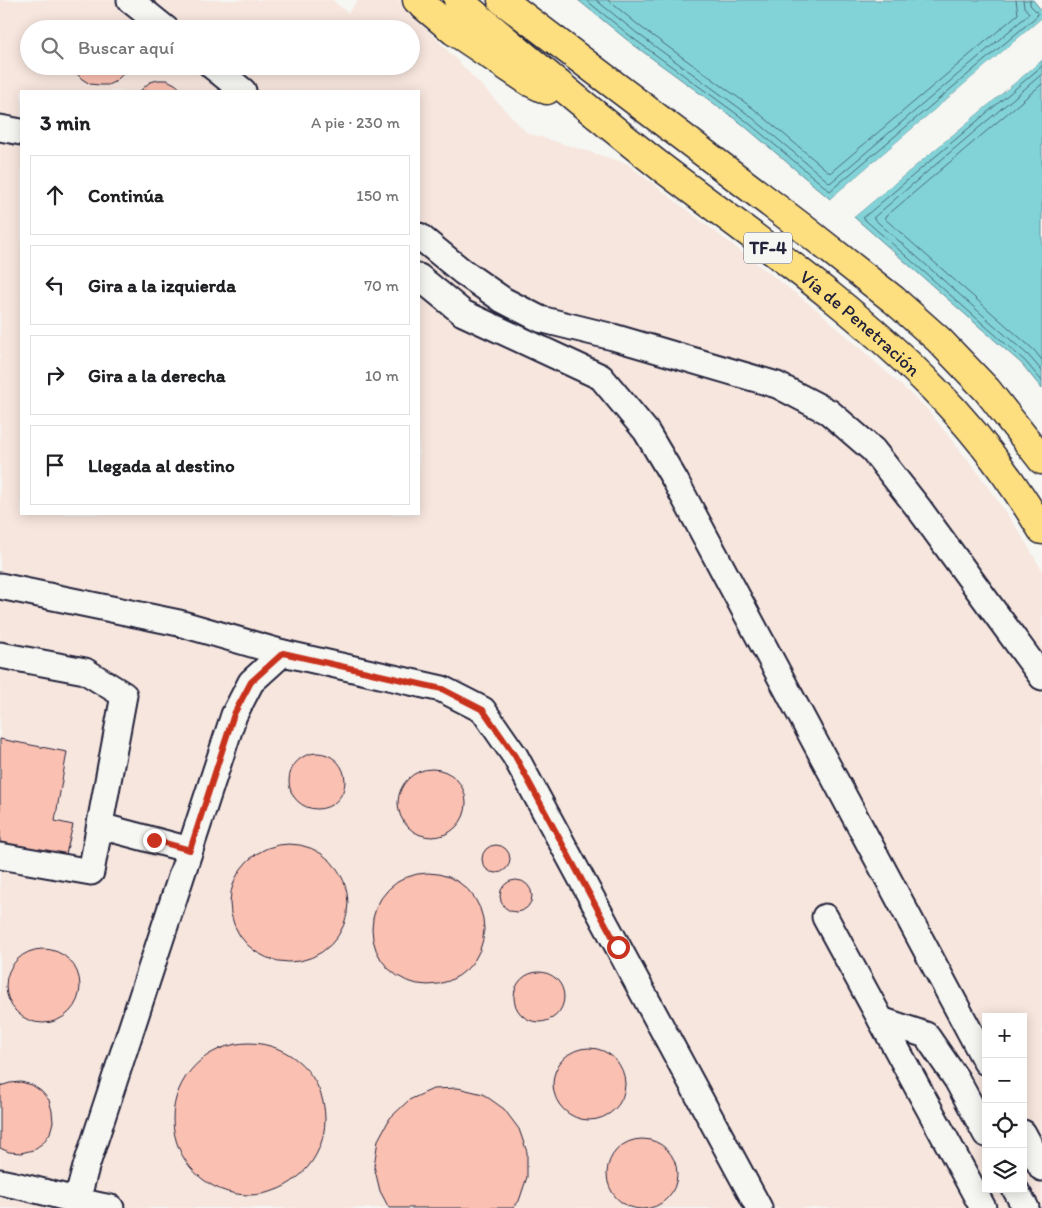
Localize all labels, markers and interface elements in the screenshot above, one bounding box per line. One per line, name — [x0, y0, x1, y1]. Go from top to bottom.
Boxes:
search box — [20, 20, 420, 75]
icon: search — [38, 34, 66, 62]
text: Buscar aquí — [78, 36, 174, 59]
text: 3 min — [40, 110, 90, 135]
text: A pie · 230 m — [311, 113, 400, 132]
icon: ahead — [41, 181, 69, 209]
text: Continúa — [88, 184, 164, 207]
text: 150 m — [356, 186, 399, 205]
road number: TF-4 — [744, 232, 792, 264]
street label: Vía de Penetración — [796, 265, 926, 381]
icon: left — [41, 271, 69, 299]
text: Gira a la izquierda — [88, 274, 236, 297]
text: 70 m — [364, 276, 399, 295]
icon: right — [41, 361, 69, 389]
text: Gira a la derecha — [88, 364, 226, 387]
text: 10 m — [365, 366, 399, 385]
icon: arrive — [41, 451, 69, 479]
text: Llegada al destino — [88, 454, 235, 477]
route end — [143, 829, 166, 852]
route start — [607, 936, 630, 959]
map controls — [982, 1013, 1027, 1193]
button: + — [982, 1013, 1027, 1058]
button: − — [982, 1058, 1027, 1103]
button: locate — [982, 1103, 1027, 1148]
button: layers — [982, 1148, 1027, 1193]

